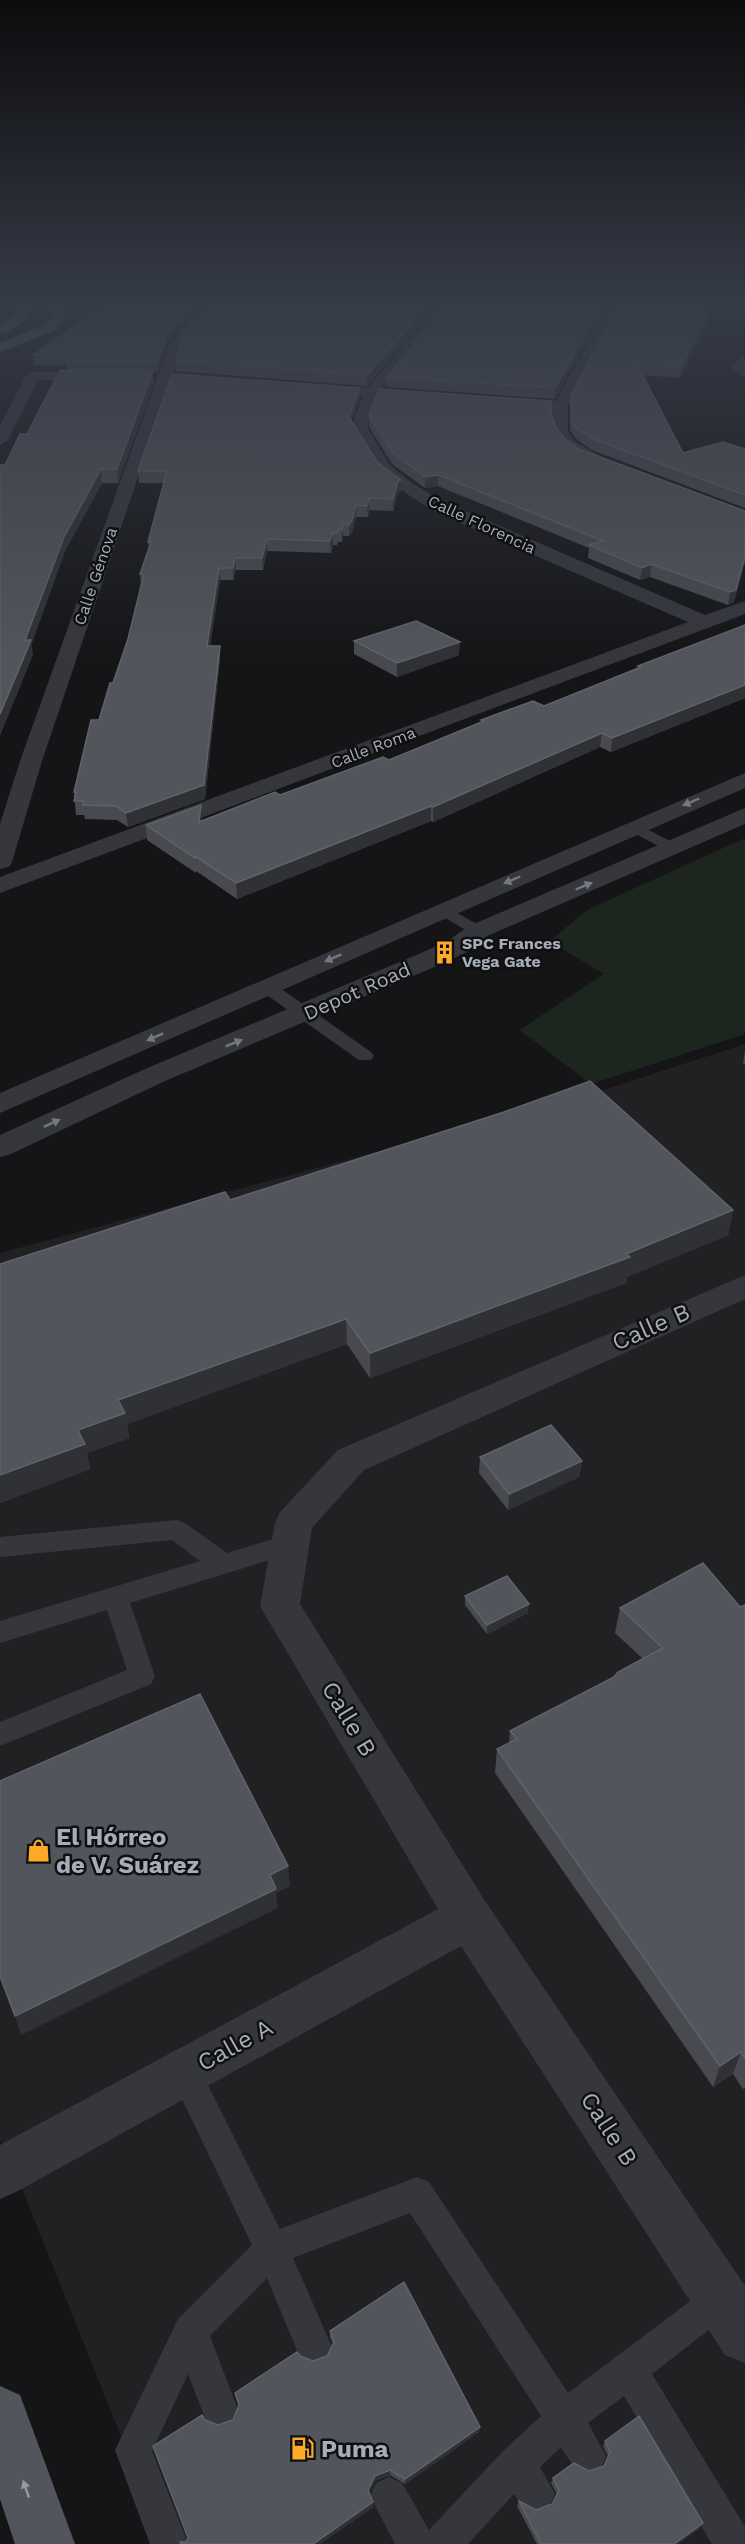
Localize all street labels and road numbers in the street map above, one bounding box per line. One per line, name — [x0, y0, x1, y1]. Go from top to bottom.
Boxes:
street label: Calle Florencia — [425, 491, 539, 558]
street label: Calle Génova — [70, 525, 121, 627]
street label: Calle Roma — [328, 723, 418, 772]
street label: Depot Road — [300, 957, 414, 1025]
street label: Calle B — [608, 1297, 694, 1357]
street label: Calle B — [316, 1676, 382, 1762]
street label: Calle A — [193, 2013, 278, 2077]
street label: Calle B — [575, 2087, 643, 2171]

